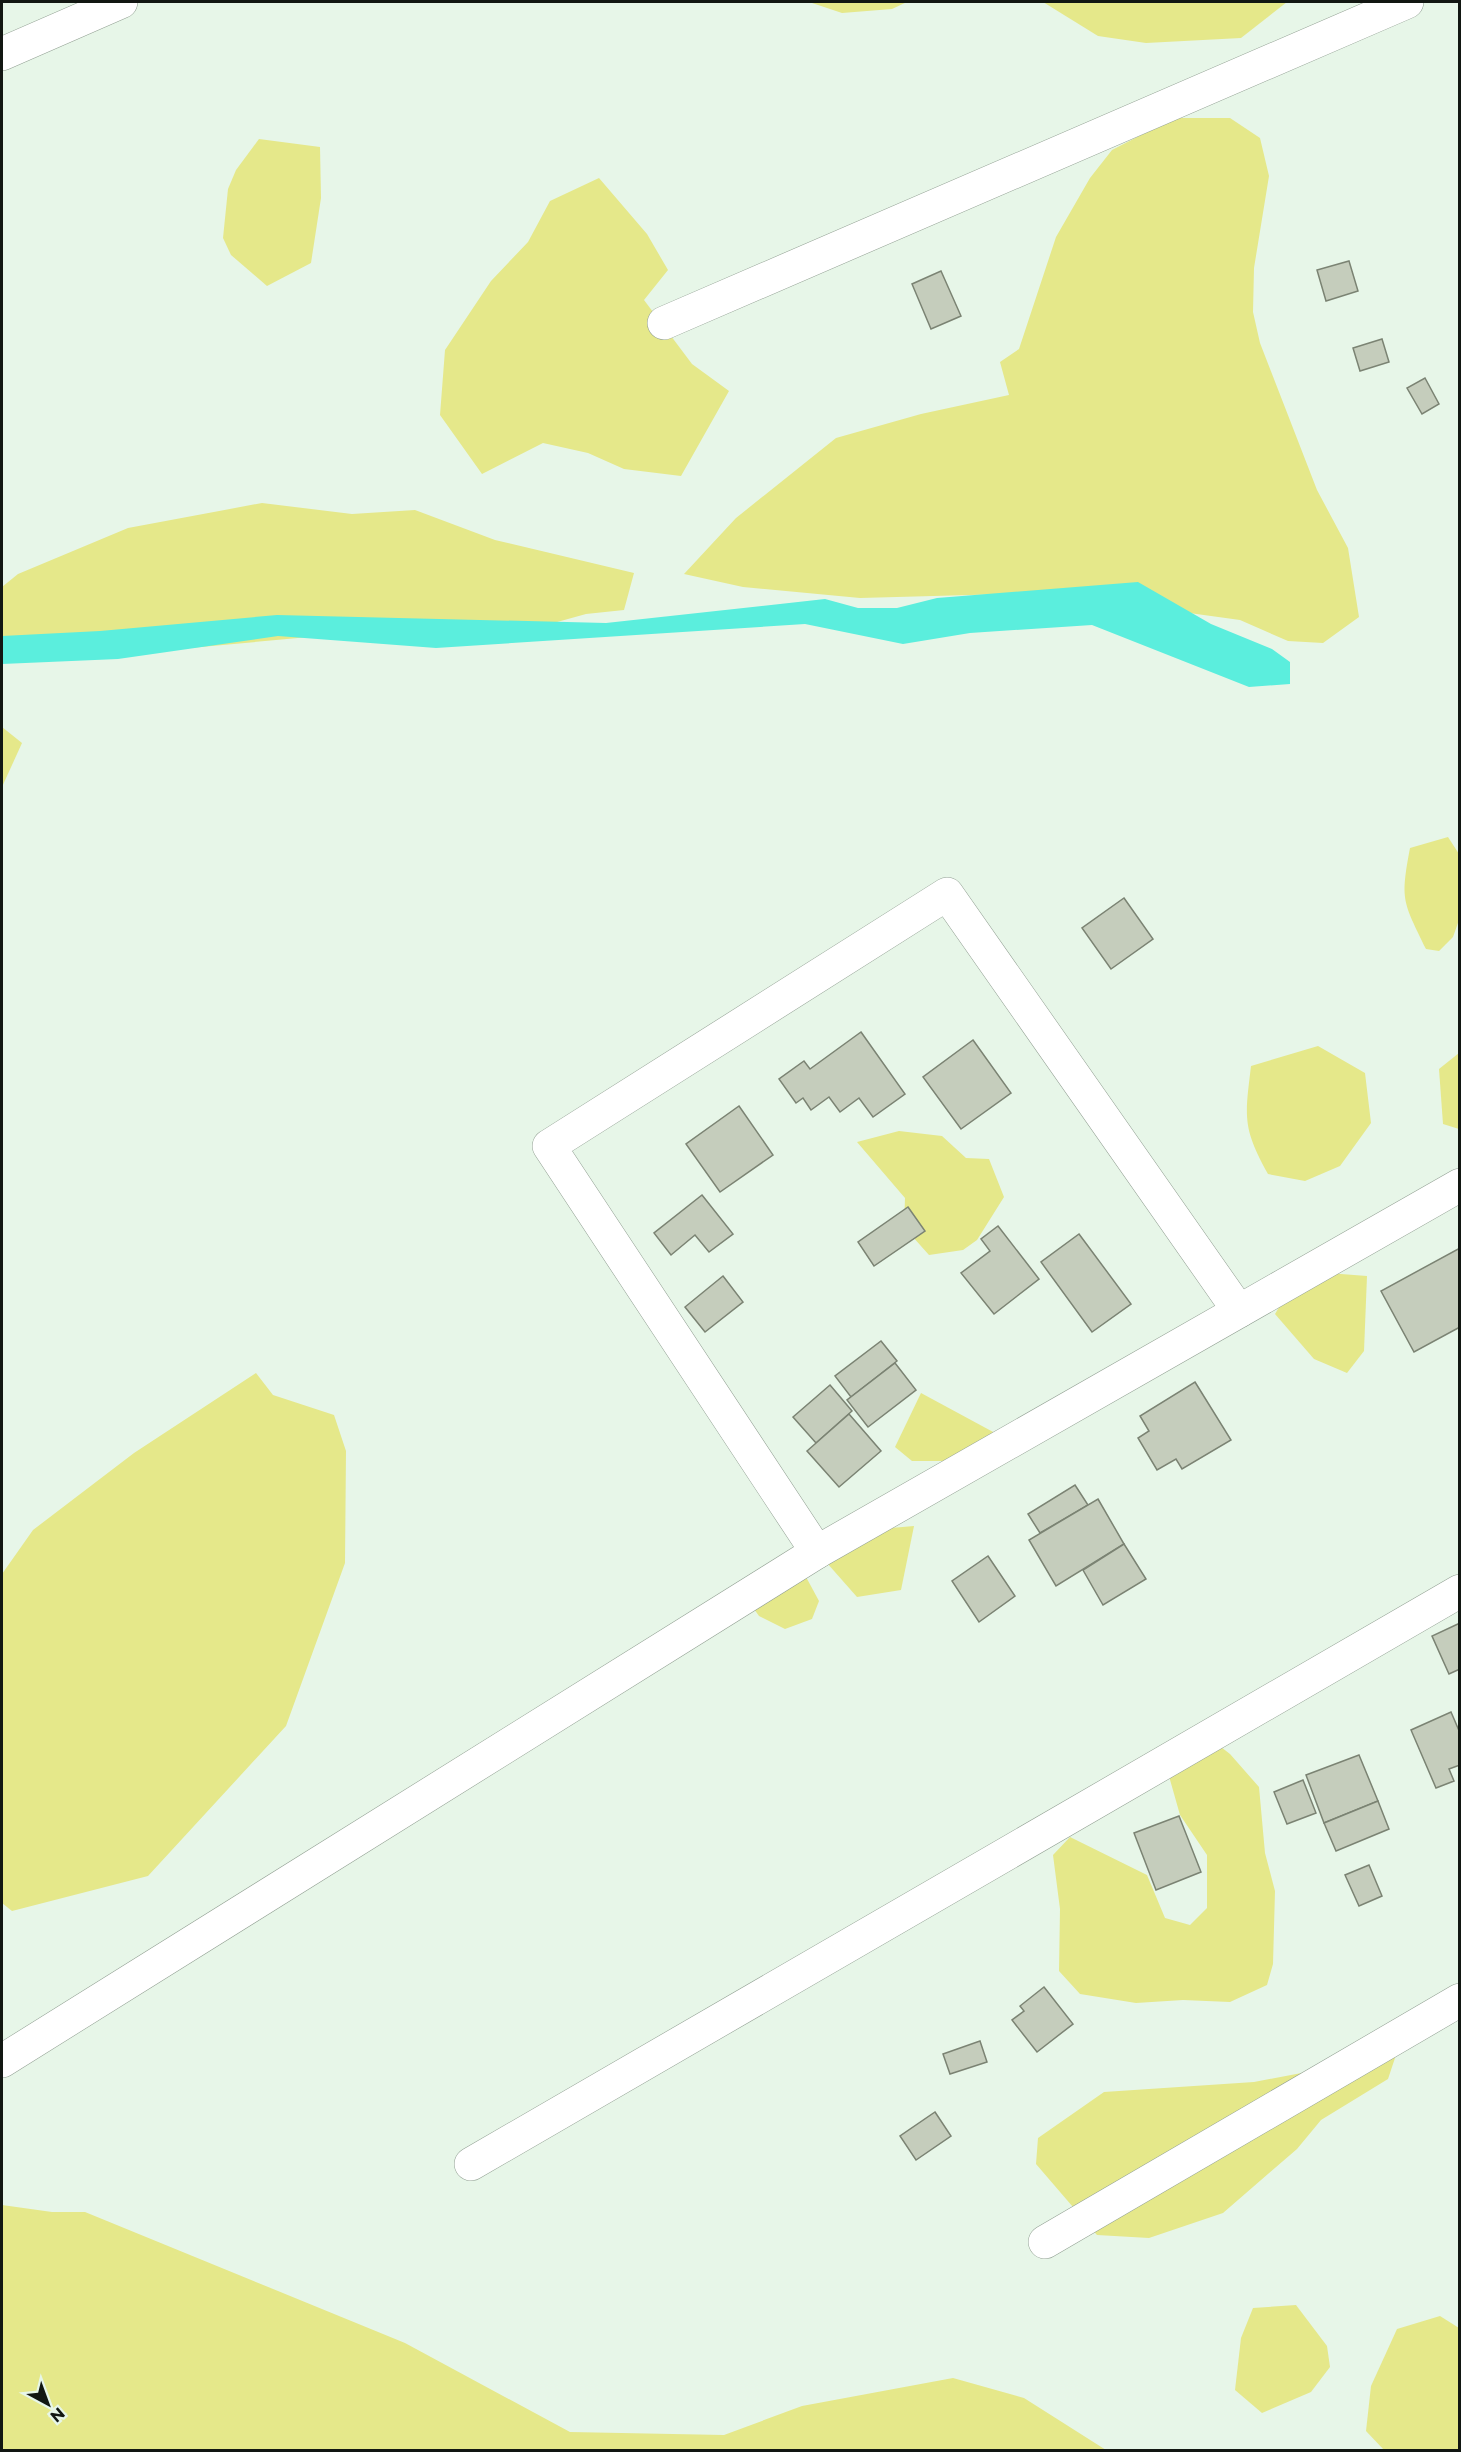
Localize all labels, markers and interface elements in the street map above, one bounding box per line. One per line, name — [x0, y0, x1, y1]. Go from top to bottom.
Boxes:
north arrow — [18, 2374, 78, 2434]
text: N — [46, 2404, 69, 2426]

